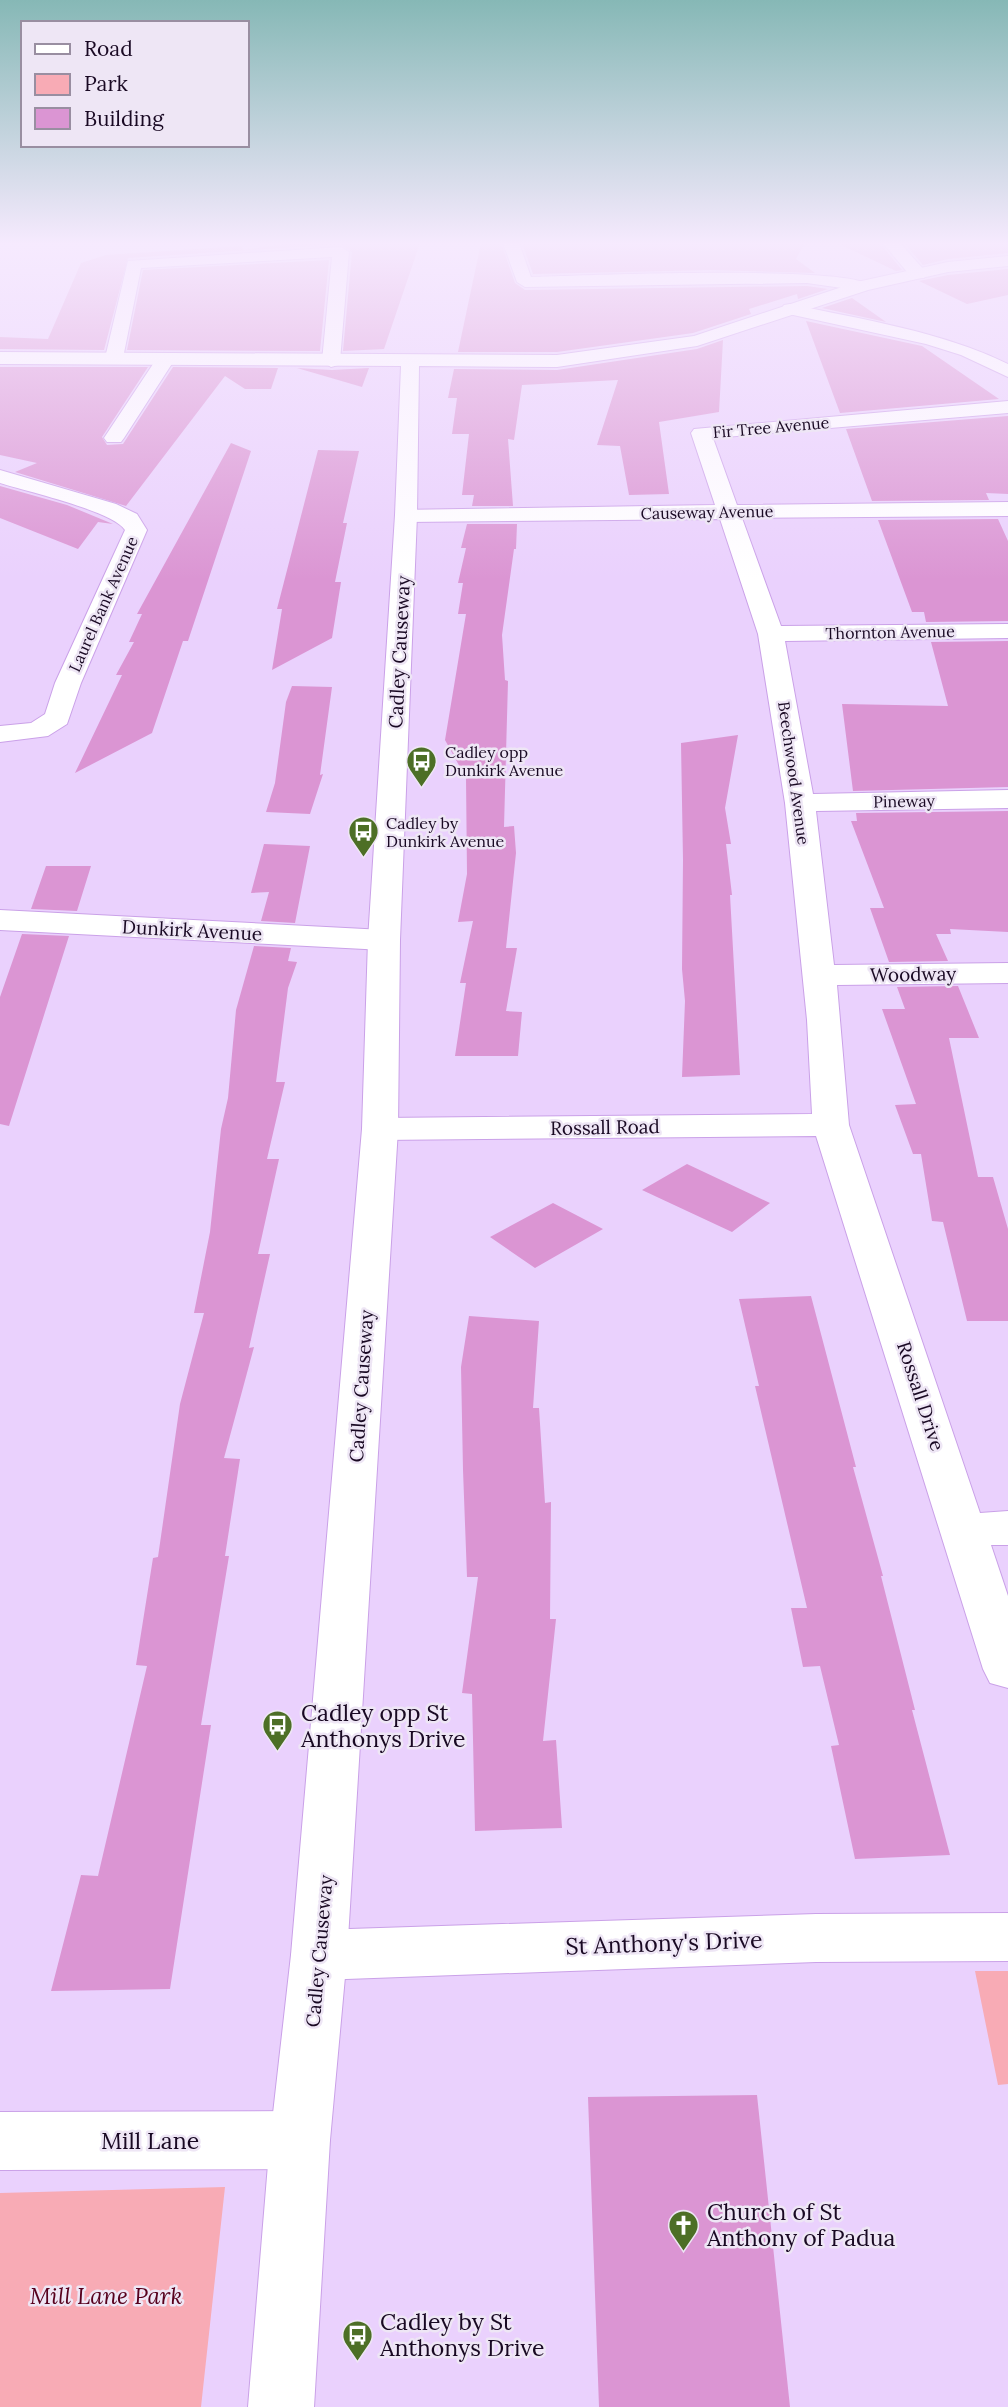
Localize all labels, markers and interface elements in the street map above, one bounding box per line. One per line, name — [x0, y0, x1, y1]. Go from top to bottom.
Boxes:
legend — [21, 21, 248, 147]
text: Road — [84, 35, 133, 62]
text: Park — [84, 70, 128, 97]
text: Building — [84, 105, 164, 132]
street label: Fir Tree Avenue — [712, 412, 830, 442]
street label: Causeway Avenue — [641, 501, 774, 523]
street label: Laurel Bank Avenue — [64, 533, 142, 675]
street label: Cadley Causeway — [383, 575, 415, 729]
street label: Thornton Avenue — [825, 621, 955, 643]
street label: Beechwood Avenue — [774, 700, 814, 846]
place label: Cadley opp Dunkirk Avenue — [445, 742, 564, 780]
bus stop icon: Cadley opp Dunkirk Avenue — [405, 744, 439, 788]
street label: Pineway — [873, 790, 936, 812]
place label: Cadley by Dunkirk Avenue — [386, 813, 505, 851]
bus stop icon: Cadley by Dunkirk Avenue — [346, 815, 380, 859]
street label: Dunkirk Avenue — [121, 914, 263, 946]
street label: Woodway — [870, 961, 956, 987]
street label: Rossall Road — [550, 1114, 660, 1140]
street label: Cadley Causeway — [344, 1309, 378, 1463]
street label: Rossall Drive — [892, 1338, 950, 1454]
place label: Cadley opp St Anthonys Drive — [300, 1698, 465, 1753]
bus stop icon: Cadley opp St Anthonys Drive — [261, 1709, 295, 1753]
street label: Cadley Causeway — [300, 1874, 338, 2028]
street label: St Anthony's Drive — [565, 1925, 763, 1960]
street label: Mill Lane — [101, 2126, 199, 2155]
place label: Church of St Anthony of Padua — [706, 2197, 896, 2252]
church icon: Church of St Anthony of Padua — [667, 2208, 701, 2252]
park label: Mill Lane Park — [30, 2281, 182, 2310]
place label: Cadley by St Anthonys Drive — [379, 2307, 544, 2362]
bus stop icon: Cadley by St Anthonys Drive — [340, 2318, 374, 2362]

